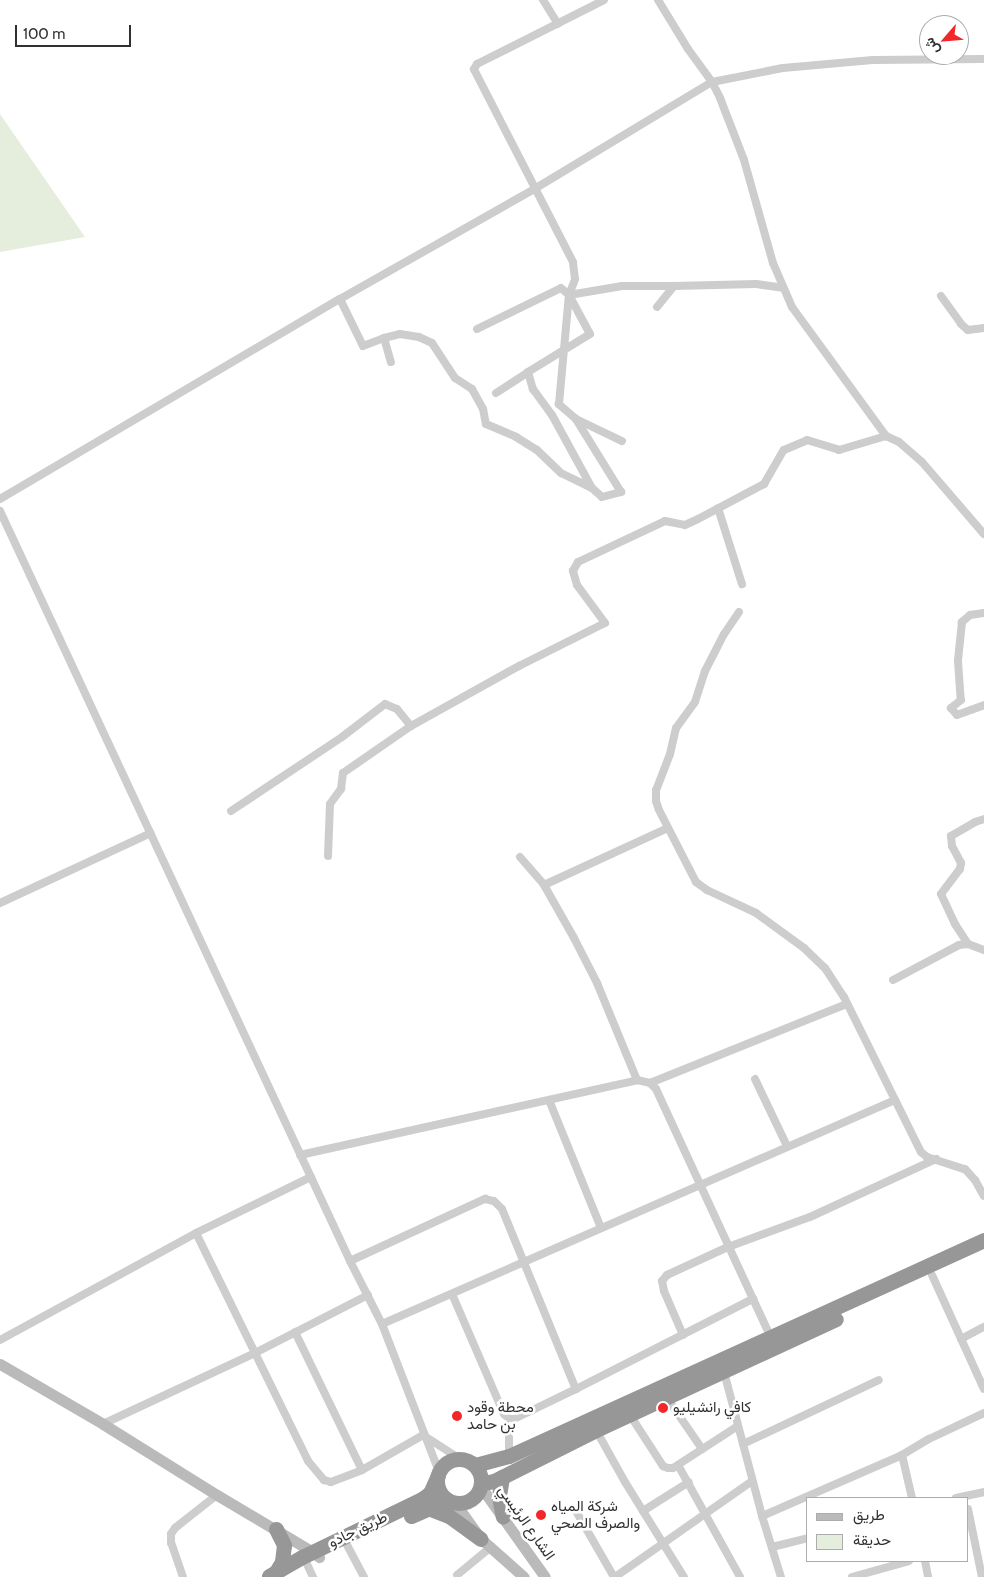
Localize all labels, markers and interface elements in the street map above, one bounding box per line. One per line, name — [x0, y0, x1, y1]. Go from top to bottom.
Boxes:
scale bar — [18, 15, 134, 47]
north arrow — [919, 15, 969, 65]
text: 100 m — [23, 25, 65, 43]
text: ش — [920, 35, 943, 58]
place label: محطة وقود بن حامد — [467, 1398, 534, 1433]
place label: كافي رانشيليو — [673, 1399, 751, 1417]
marker: كافي رانشيليو — [657, 1402, 669, 1414]
marker: محطة وقود بن حامد — [451, 1410, 463, 1422]
street label: الشارع الرئيسي — [494, 1482, 558, 1564]
place label: شركة المياه والصرف الصحي — [551, 1497, 640, 1532]
legend — [806, 1497, 969, 1562]
text: طريق — [853, 1506, 885, 1524]
street label: طريق جادو — [326, 1508, 390, 1552]
marker: شركة المياه والصرف الصحي — [535, 1509, 547, 1521]
text: حديقة — [853, 1531, 891, 1549]

